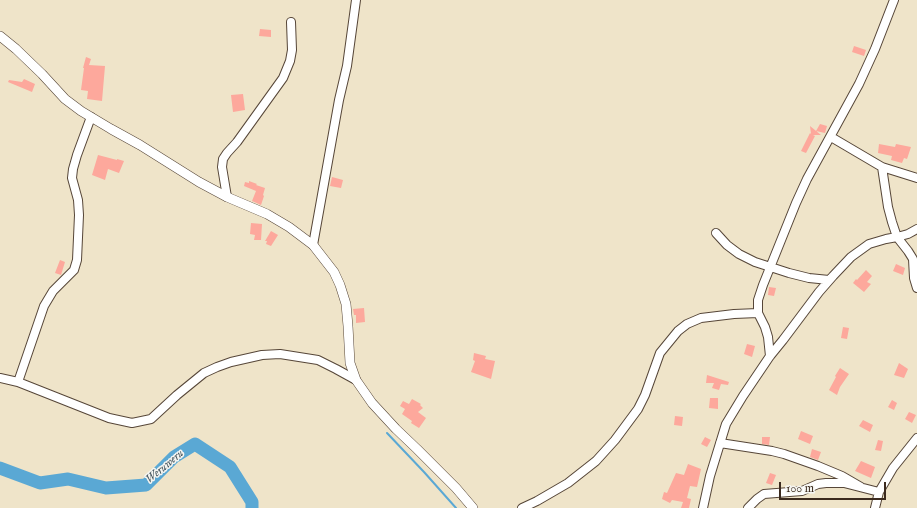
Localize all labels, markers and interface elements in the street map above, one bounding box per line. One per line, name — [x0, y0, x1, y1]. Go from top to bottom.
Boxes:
water label: Weruweru — [143, 447, 187, 487]
scale bar — [781, 474, 888, 500]
text: 100 m — [786, 481, 814, 496]

